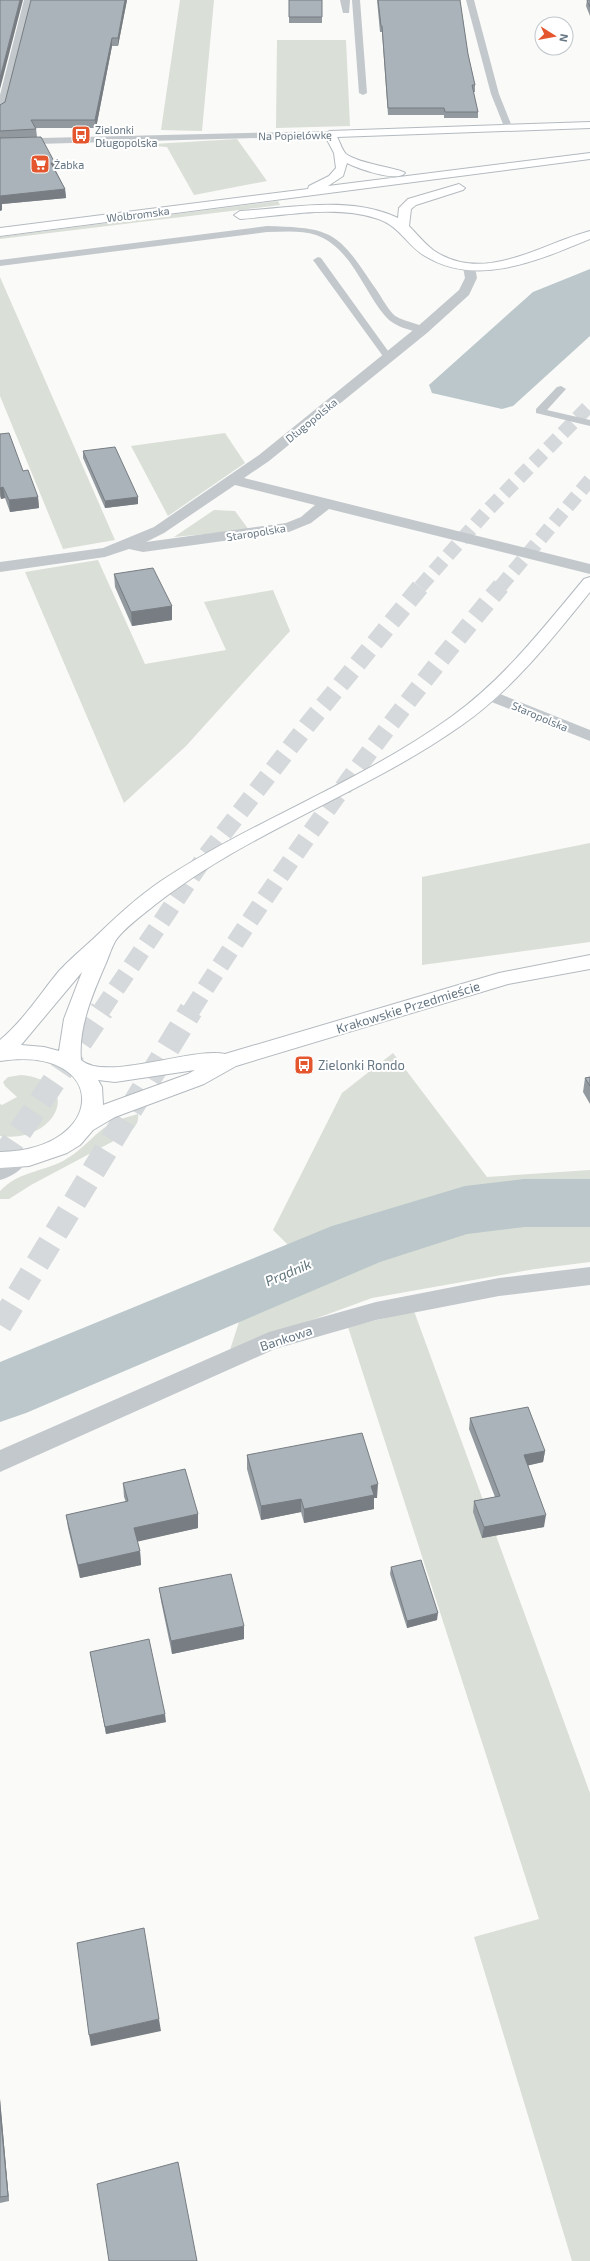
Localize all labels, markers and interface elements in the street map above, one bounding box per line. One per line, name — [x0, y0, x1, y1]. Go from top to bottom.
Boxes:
north arrow — [534, 16, 574, 56]
text: N — [557, 33, 571, 43]
place label: Zielonki Długopolska — [95, 123, 158, 149]
bus stop icon: Zielonki Długopolska — [70, 124, 92, 146]
street label: Na Popielówkę — [258, 128, 332, 142]
supermarket icon: Żabka — [29, 153, 51, 175]
place label: Żabka — [54, 158, 84, 171]
street label: Wolbromska — [106, 204, 170, 224]
street label: Długopolska — [283, 395, 339, 445]
street label: Staropolska — [225, 521, 287, 543]
street label: Staropolska — [510, 698, 570, 734]
street label: Krakowskie Przedmieście — [334, 977, 482, 1037]
bus stop icon: Zielonki Rondo — [293, 1054, 315, 1076]
place label: Zielonki Rondo — [318, 1057, 405, 1073]
water label: Prądnik — [262, 1255, 314, 1289]
street label: Bankowa — [258, 1322, 314, 1354]

